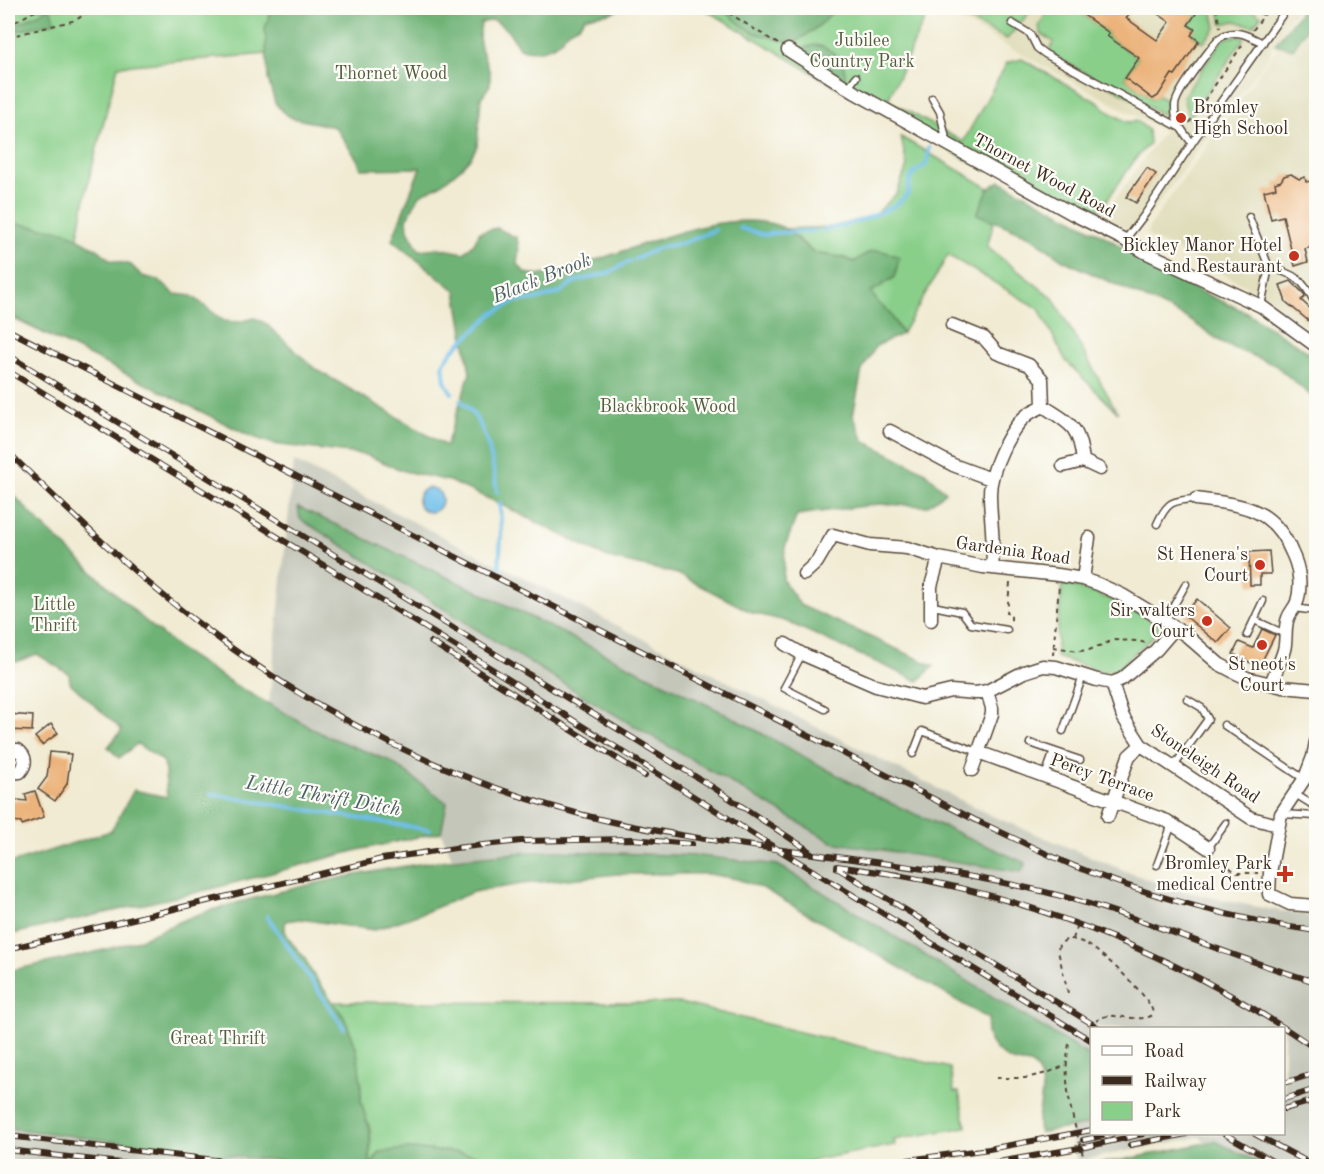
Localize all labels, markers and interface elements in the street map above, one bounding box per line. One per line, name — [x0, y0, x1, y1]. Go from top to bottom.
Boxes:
park label: Jubilee Country Park — [809, 32, 915, 71]
park label: Thornet Wood — [334, 65, 448, 83]
place label: Bromley High School — [1193, 99, 1288, 138]
marker: Bromley High School — [1174, 111, 1188, 125]
street label: Thornet Wood Road — [970, 131, 1118, 221]
place label: Bickley Manor Hotel and Restaurant — [1122, 237, 1282, 276]
marker: Bickley Manor Hotel and Restaurant — [1287, 249, 1301, 263]
water label: Black Brook — [489, 250, 595, 308]
park label: Blackbrook Wood — [600, 398, 736, 416]
street label: Gardenia Road — [955, 534, 1071, 568]
place label: St Henera's Court — [1157, 546, 1248, 585]
marker: St Henera's Court — [1253, 558, 1267, 572]
park label: Little Thrift — [30, 596, 78, 635]
place label: Sir walters Court — [1110, 602, 1195, 641]
marker: Sir walters Court — [1200, 614, 1214, 628]
marker: St neot's Court — [1255, 638, 1269, 652]
place label: St neot's Court — [1228, 656, 1296, 695]
street label: Stoneleigh Road — [1147, 721, 1263, 807]
street label: Percy Terrace — [1048, 751, 1156, 805]
water label: Little Thrift Ditch — [243, 773, 402, 820]
place label: Bromley Park medical Centre — [1157, 855, 1272, 894]
marker: Bromley Park medical Centre — [1276, 865, 1294, 883]
legend — [1090, 1027, 1285, 1135]
park label: Great Thrift — [170, 1030, 266, 1048]
text: Road — [1144, 1043, 1184, 1061]
text: Railway — [1144, 1073, 1207, 1091]
text: Park — [1144, 1103, 1181, 1121]

